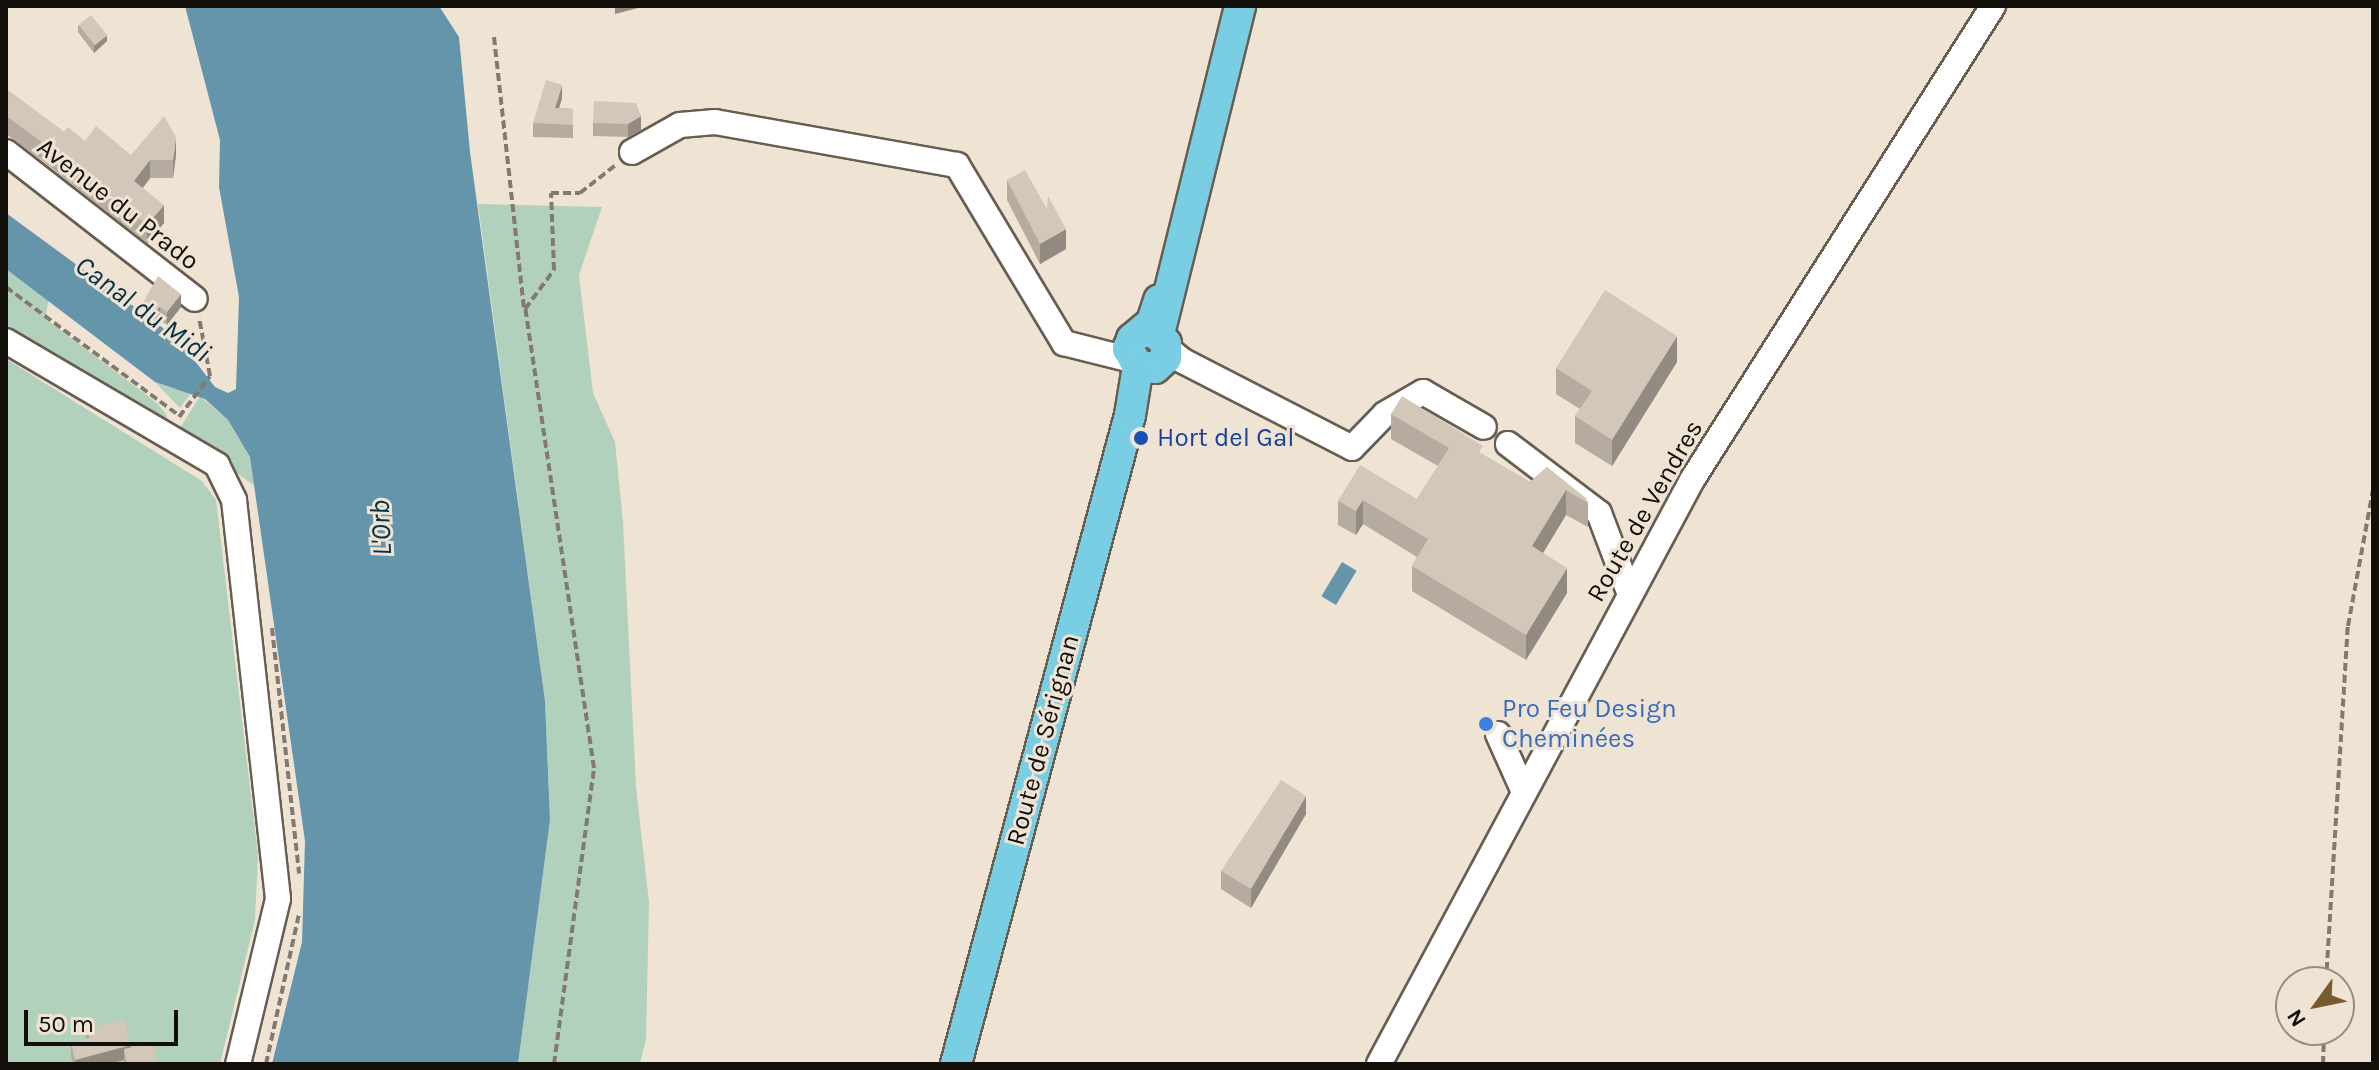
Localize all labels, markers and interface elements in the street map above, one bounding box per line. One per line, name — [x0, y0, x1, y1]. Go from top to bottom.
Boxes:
street label: Avenue du Prado — [31, 131, 205, 277]
water label: Canal du Midi — [69, 249, 217, 369]
street label: Route de Vendres — [1580, 415, 1710, 607]
place label: Hort del Gal — [1157, 422, 1294, 454]
marker: Hort del Gal — [1132, 429, 1150, 447]
water label: L'Orb — [363, 499, 399, 557]
street label: Route de Sérignan — [1000, 631, 1086, 849]
place label: Pro Feu Design Cheminées — [1502, 693, 1677, 754]
marker: Pro Feu Design Cheminées — [1477, 715, 1495, 733]
north arrow — [2275, 966, 2355, 1046]
scale bar — [28, 994, 182, 1044]
text: N — [2281, 1004, 2312, 1032]
text: 50 m — [38, 1010, 94, 1038]

